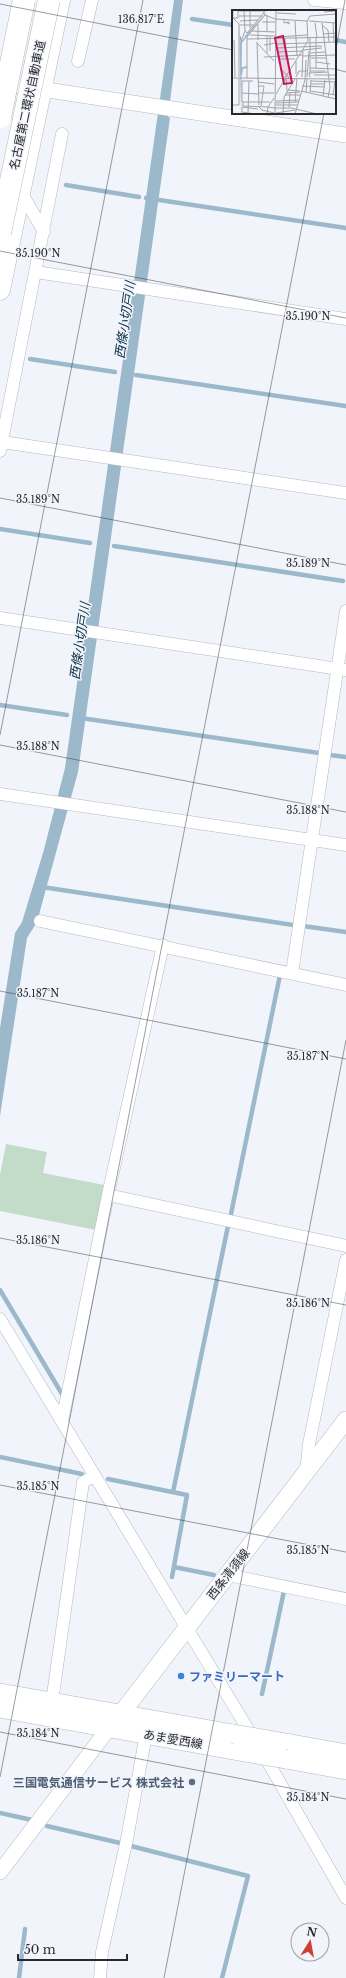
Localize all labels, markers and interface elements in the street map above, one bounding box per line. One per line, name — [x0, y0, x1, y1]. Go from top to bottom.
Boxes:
inset map — [232, 10, 336, 114]
text: 136.817°E — [118, 13, 164, 26]
street label: 名古屋第二環状自動車道 — [6, 39, 48, 171]
text: 35.190°N — [16, 247, 60, 260]
water label: 西條小切戸川 — [111, 278, 139, 360]
text: 35.190°N — [286, 310, 330, 323]
text: 35.189°N — [16, 493, 60, 506]
text: 35.189°N — [286, 557, 330, 570]
water label: 西條小切戸川 — [66, 599, 94, 681]
text: 35.188°N — [16, 740, 60, 753]
text: 35.188°N — [286, 804, 330, 817]
text: 35.187°N — [17, 987, 59, 1000]
text: 35.187°N — [287, 1050, 329, 1063]
text: 35.186°N — [16, 1234, 60, 1247]
text: 35.186°N — [286, 1297, 330, 1310]
text: 35.185°N — [16, 1480, 60, 1493]
text: 35.185°N — [286, 1544, 330, 1557]
street label: 西条清須線 — [204, 1546, 252, 1602]
place label: ファミリーマート — [189, 1669, 285, 1684]
marker: ファミリーマート — [176, 1671, 186, 1681]
street label: あま愛西線 — [142, 1726, 204, 1752]
text: 35.184°N — [16, 1727, 60, 1740]
place label: 三国電気通信サービス 株式会社 — [13, 1775, 184, 1790]
marker: 三国電気通信サービス 株式会社 — [187, 1777, 197, 1787]
text: 35.184°N — [286, 1791, 330, 1804]
north arrow — [290, 1922, 330, 1962]
text: N — [305, 1924, 319, 1940]
scale bar — [18, 1936, 127, 1962]
text: 50 m — [24, 1942, 56, 1957]

